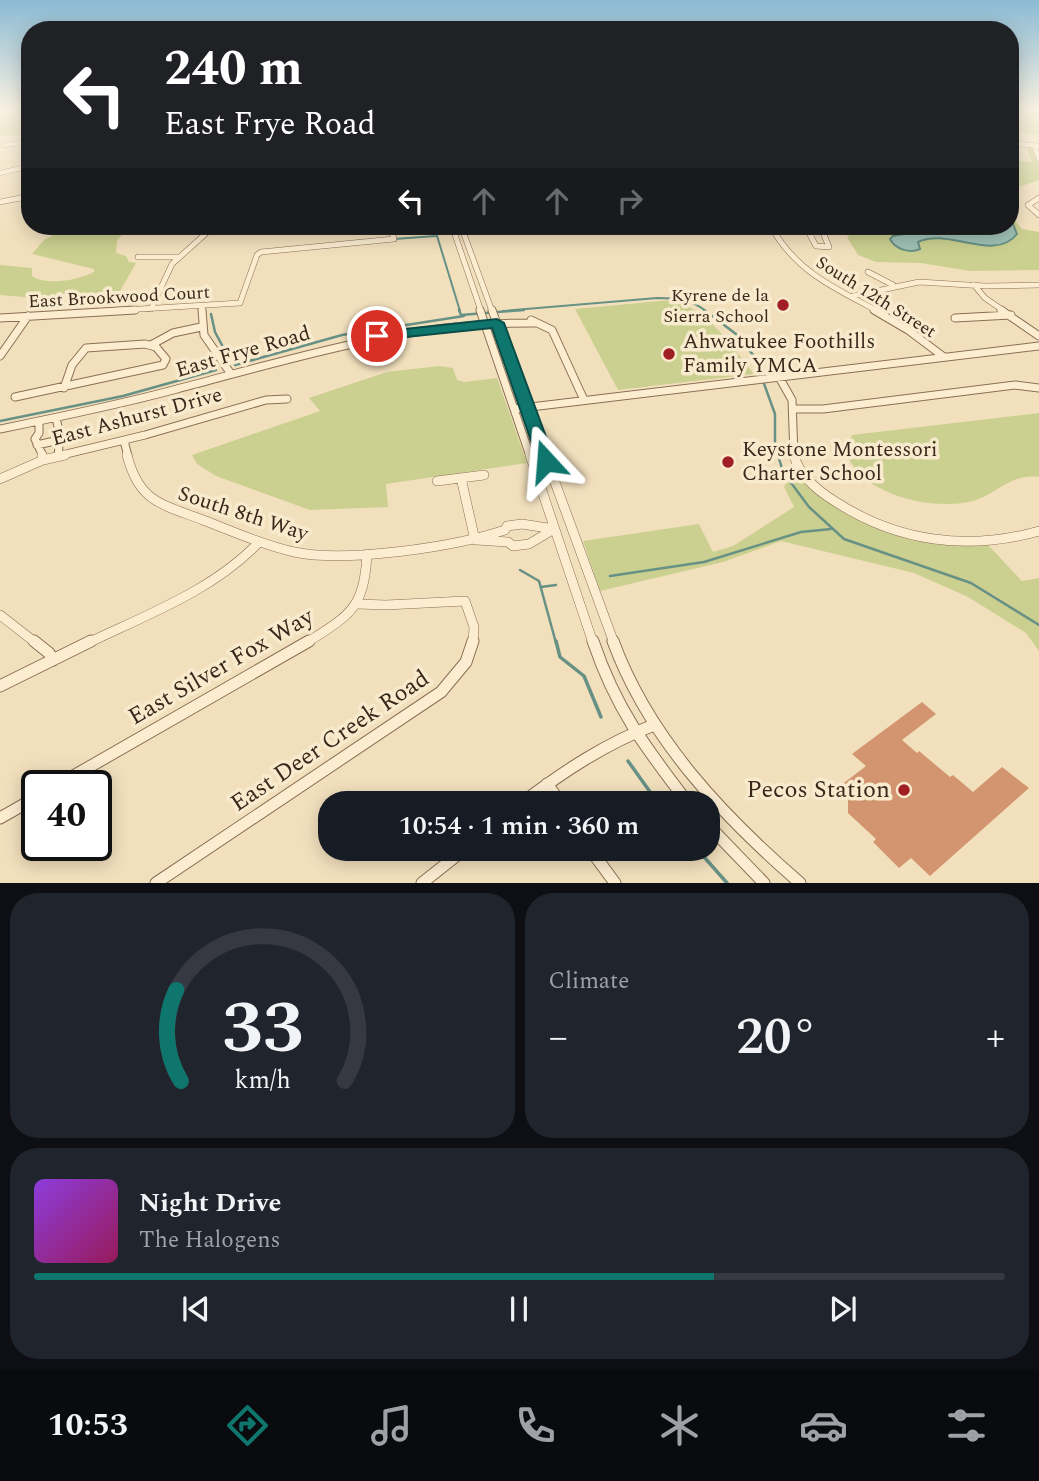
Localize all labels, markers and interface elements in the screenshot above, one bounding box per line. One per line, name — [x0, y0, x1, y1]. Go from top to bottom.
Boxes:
text: 240 m — [164, 32, 303, 107]
icon: left — [49, 49, 140, 140]
text: East Frye Road — [164, 100, 376, 149]
icon: left — [392, 182, 430, 220]
icon: ahead — [465, 182, 503, 220]
icon: ahead — [538, 182, 576, 220]
icon: right — [611, 182, 649, 220]
street label: South 12th Street — [810, 249, 942, 345]
street label: East Brookwood Court — [28, 279, 210, 315]
place label: Kyrene de la Sierra School — [663, 282, 769, 330]
marker: Kyrene de la Sierra School — [775, 297, 791, 313]
pin — [347, 306, 407, 366]
street label: East Frye Road — [172, 317, 314, 387]
icon: arrive — [358, 317, 396, 355]
place label: Ahwatukee Foothills Family YMCA — [683, 326, 875, 382]
marker: Ahwatukee Foothills Family YMCA — [661, 346, 677, 362]
street label: East Ashurst Drive — [48, 379, 226, 455]
position arrow — [509, 424, 583, 498]
place label: Keystone Montessori Charter School — [742, 434, 938, 490]
marker: Keystone Montessori Charter School — [720, 454, 736, 470]
street label: South 8th Way — [174, 478, 313, 550]
street label: East Silver Fox Way — [122, 598, 322, 735]
street label: East Deer Creek Road — [223, 661, 437, 821]
speed limit sign: 40 — [21, 770, 112, 861]
place label: Pecos Station — [747, 772, 890, 808]
marker: Pecos Station — [896, 782, 912, 798]
text: 10:54 · 1 min · 360 m — [399, 806, 639, 846]
text: Climate — [549, 964, 629, 999]
text: 33 — [221, 975, 303, 1086]
text: 20° — [736, 998, 818, 1077]
text: − — [549, 1009, 568, 1067]
text: + — [986, 1009, 1005, 1067]
text: km/h — [234, 1062, 290, 1100]
text: Night Drive — [139, 1183, 281, 1223]
text: The Halogens — [139, 1223, 281, 1258]
icon: previous — [177, 1290, 215, 1328]
icon: pause — [500, 1290, 538, 1328]
icon: next — [824, 1290, 862, 1328]
text: 10:53 — [47, 1401, 128, 1450]
icon: directions — [223, 1401, 272, 1450]
icon: music — [367, 1401, 416, 1450]
icon: phone — [511, 1401, 560, 1450]
icon: climate — [655, 1401, 704, 1450]
icon: car — [799, 1401, 848, 1450]
icon: filters — [942, 1401, 991, 1450]

